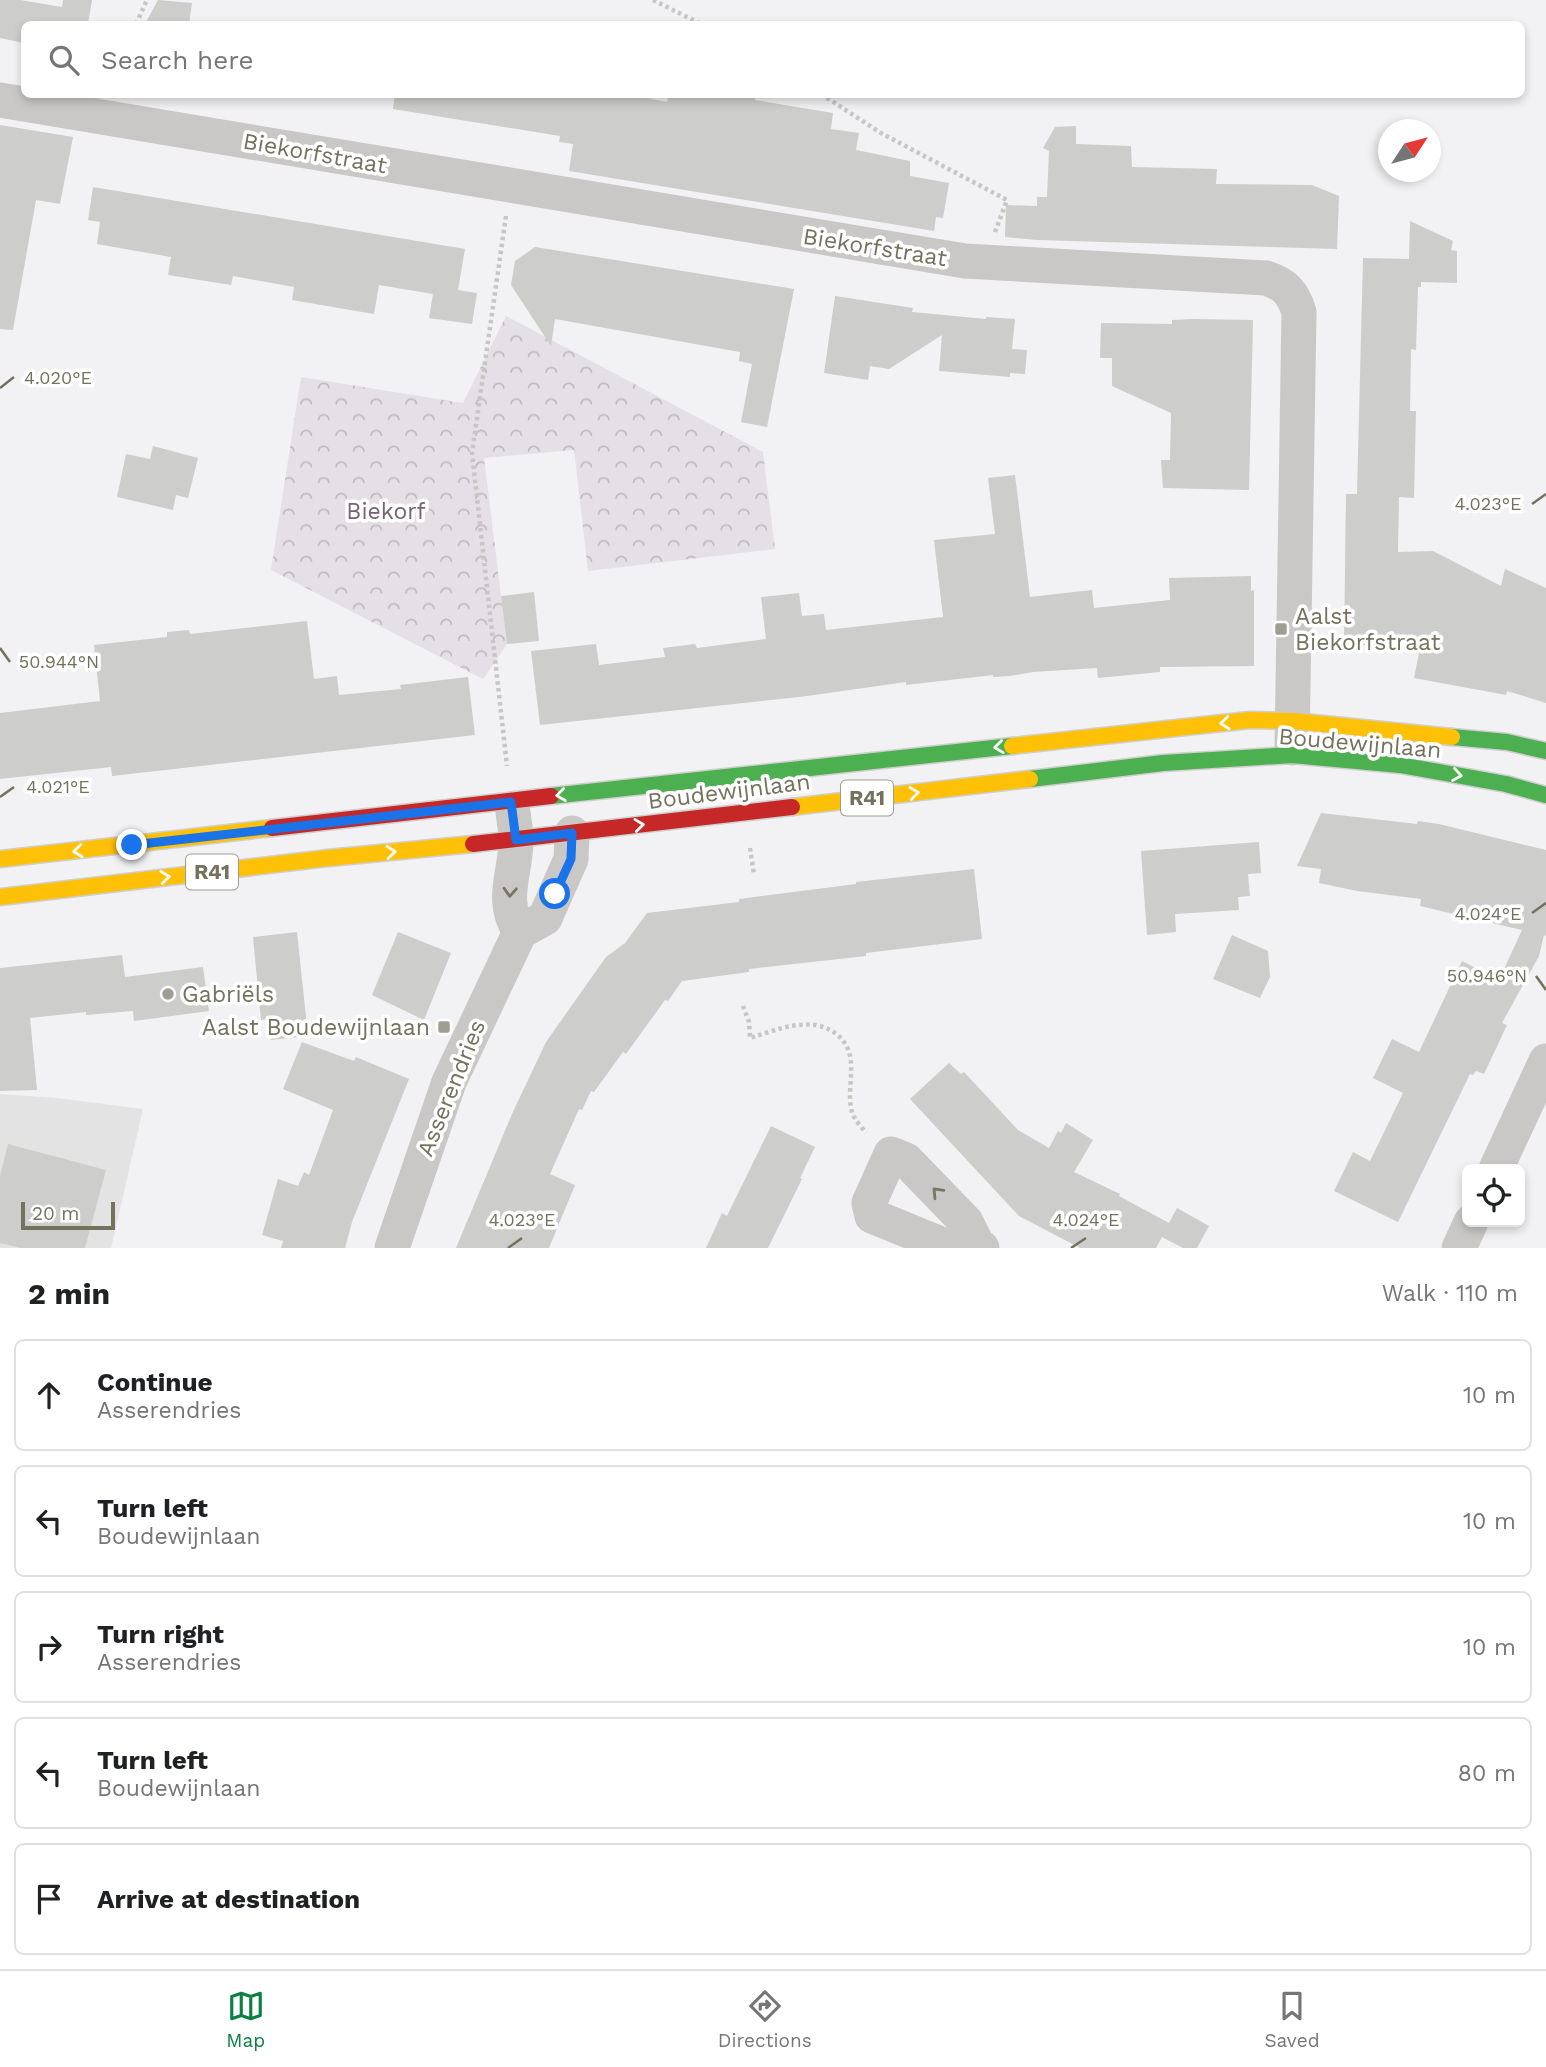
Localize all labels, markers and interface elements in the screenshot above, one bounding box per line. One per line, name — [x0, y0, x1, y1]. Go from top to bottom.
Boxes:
search box — [21, 21, 1525, 98]
icon: search — [45, 41, 83, 79]
text: Search here — [101, 45, 253, 75]
north arrow — [1378, 119, 1441, 182]
street label: Biekorfstraat — [241, 128, 389, 179]
street label: Biekorfstraat — [801, 223, 949, 272]
text: 4.020°E — [24, 367, 92, 388]
text: 4.023°E — [1454, 493, 1522, 514]
park label: Biekorf — [346, 498, 426, 525]
place label: Aalst Biekorfstraat — [1295, 603, 1441, 656]
marker: Aalst Biekorfstraat — [1273, 621, 1289, 637]
text: 50.944°N — [19, 651, 99, 672]
one-way arrow — [1219, 715, 1230, 730]
street label: Boudewijnlaan — [1277, 723, 1443, 764]
one-way arrow — [993, 740, 1004, 755]
one-way arrow — [1451, 767, 1463, 782]
street label: Boudewijnlaan — [646, 768, 812, 815]
text: 4.021°E — [26, 776, 90, 797]
road number: R41 — [841, 780, 893, 816]
one-way arrow — [908, 785, 920, 800]
one-way arrow — [555, 787, 566, 802]
one-way arrow — [634, 817, 645, 832]
route end — [116, 829, 147, 860]
one-way arrow — [73, 843, 84, 858]
one-way arrow — [386, 845, 397, 860]
road number: R41 — [186, 854, 238, 890]
one-way arrow — [159, 870, 171, 885]
route start — [539, 878, 570, 909]
one-way arrow — [503, 887, 518, 898]
text: 4.024°E — [1454, 903, 1522, 924]
text: 50.946°N — [1447, 965, 1527, 986]
place label: Gabriëls — [182, 981, 274, 1008]
marker: Gabriëls — [160, 986, 176, 1002]
place label: Aalst Boudewijnlaan — [202, 1014, 430, 1041]
street label: Asserendries — [412, 1016, 491, 1160]
marker: Aalst Boudewijnlaan — [436, 1019, 452, 1035]
map controls — [1462, 1164, 1525, 1227]
button: locate — [1462, 1164, 1525, 1227]
one-way arrow — [932, 1187, 945, 1200]
scale bar — [21, 1199, 116, 1231]
text: 20 m — [32, 1202, 79, 1225]
text: 4.023°E — [488, 1209, 556, 1230]
text: 4.024°E — [1052, 1209, 1120, 1230]
text: 2 min — [28, 1276, 110, 1311]
text: Walk · 110 m — [1382, 1280, 1518, 1307]
text: Continue — [97, 1367, 213, 1397]
icon: ahead — [30, 1376, 68, 1414]
text: 10 m — [1463, 1382, 1516, 1409]
text: Asserendries — [97, 1397, 241, 1424]
text: Turn left — [97, 1493, 208, 1523]
icon: left — [30, 1502, 68, 1540]
text: 10 m — [1463, 1508, 1516, 1535]
text: Boudewijnlaan — [97, 1523, 260, 1550]
text: Turn right — [97, 1619, 224, 1649]
icon: right — [30, 1628, 68, 1666]
text: 10 m — [1463, 1634, 1516, 1661]
text: Asserendries — [97, 1649, 241, 1676]
text: Turn left — [97, 1745, 208, 1775]
icon: left — [30, 1754, 68, 1792]
text: 80 m — [1458, 1760, 1516, 1787]
text: Boudewijnlaan — [97, 1775, 260, 1802]
icon: arrive — [30, 1880, 68, 1918]
text: Arrive at destination — [97, 1884, 360, 1914]
tab: Map — [226, 1987, 265, 2052]
tab: Directions — [718, 1987, 812, 2052]
tab: Saved — [1264, 1987, 1320, 2052]

